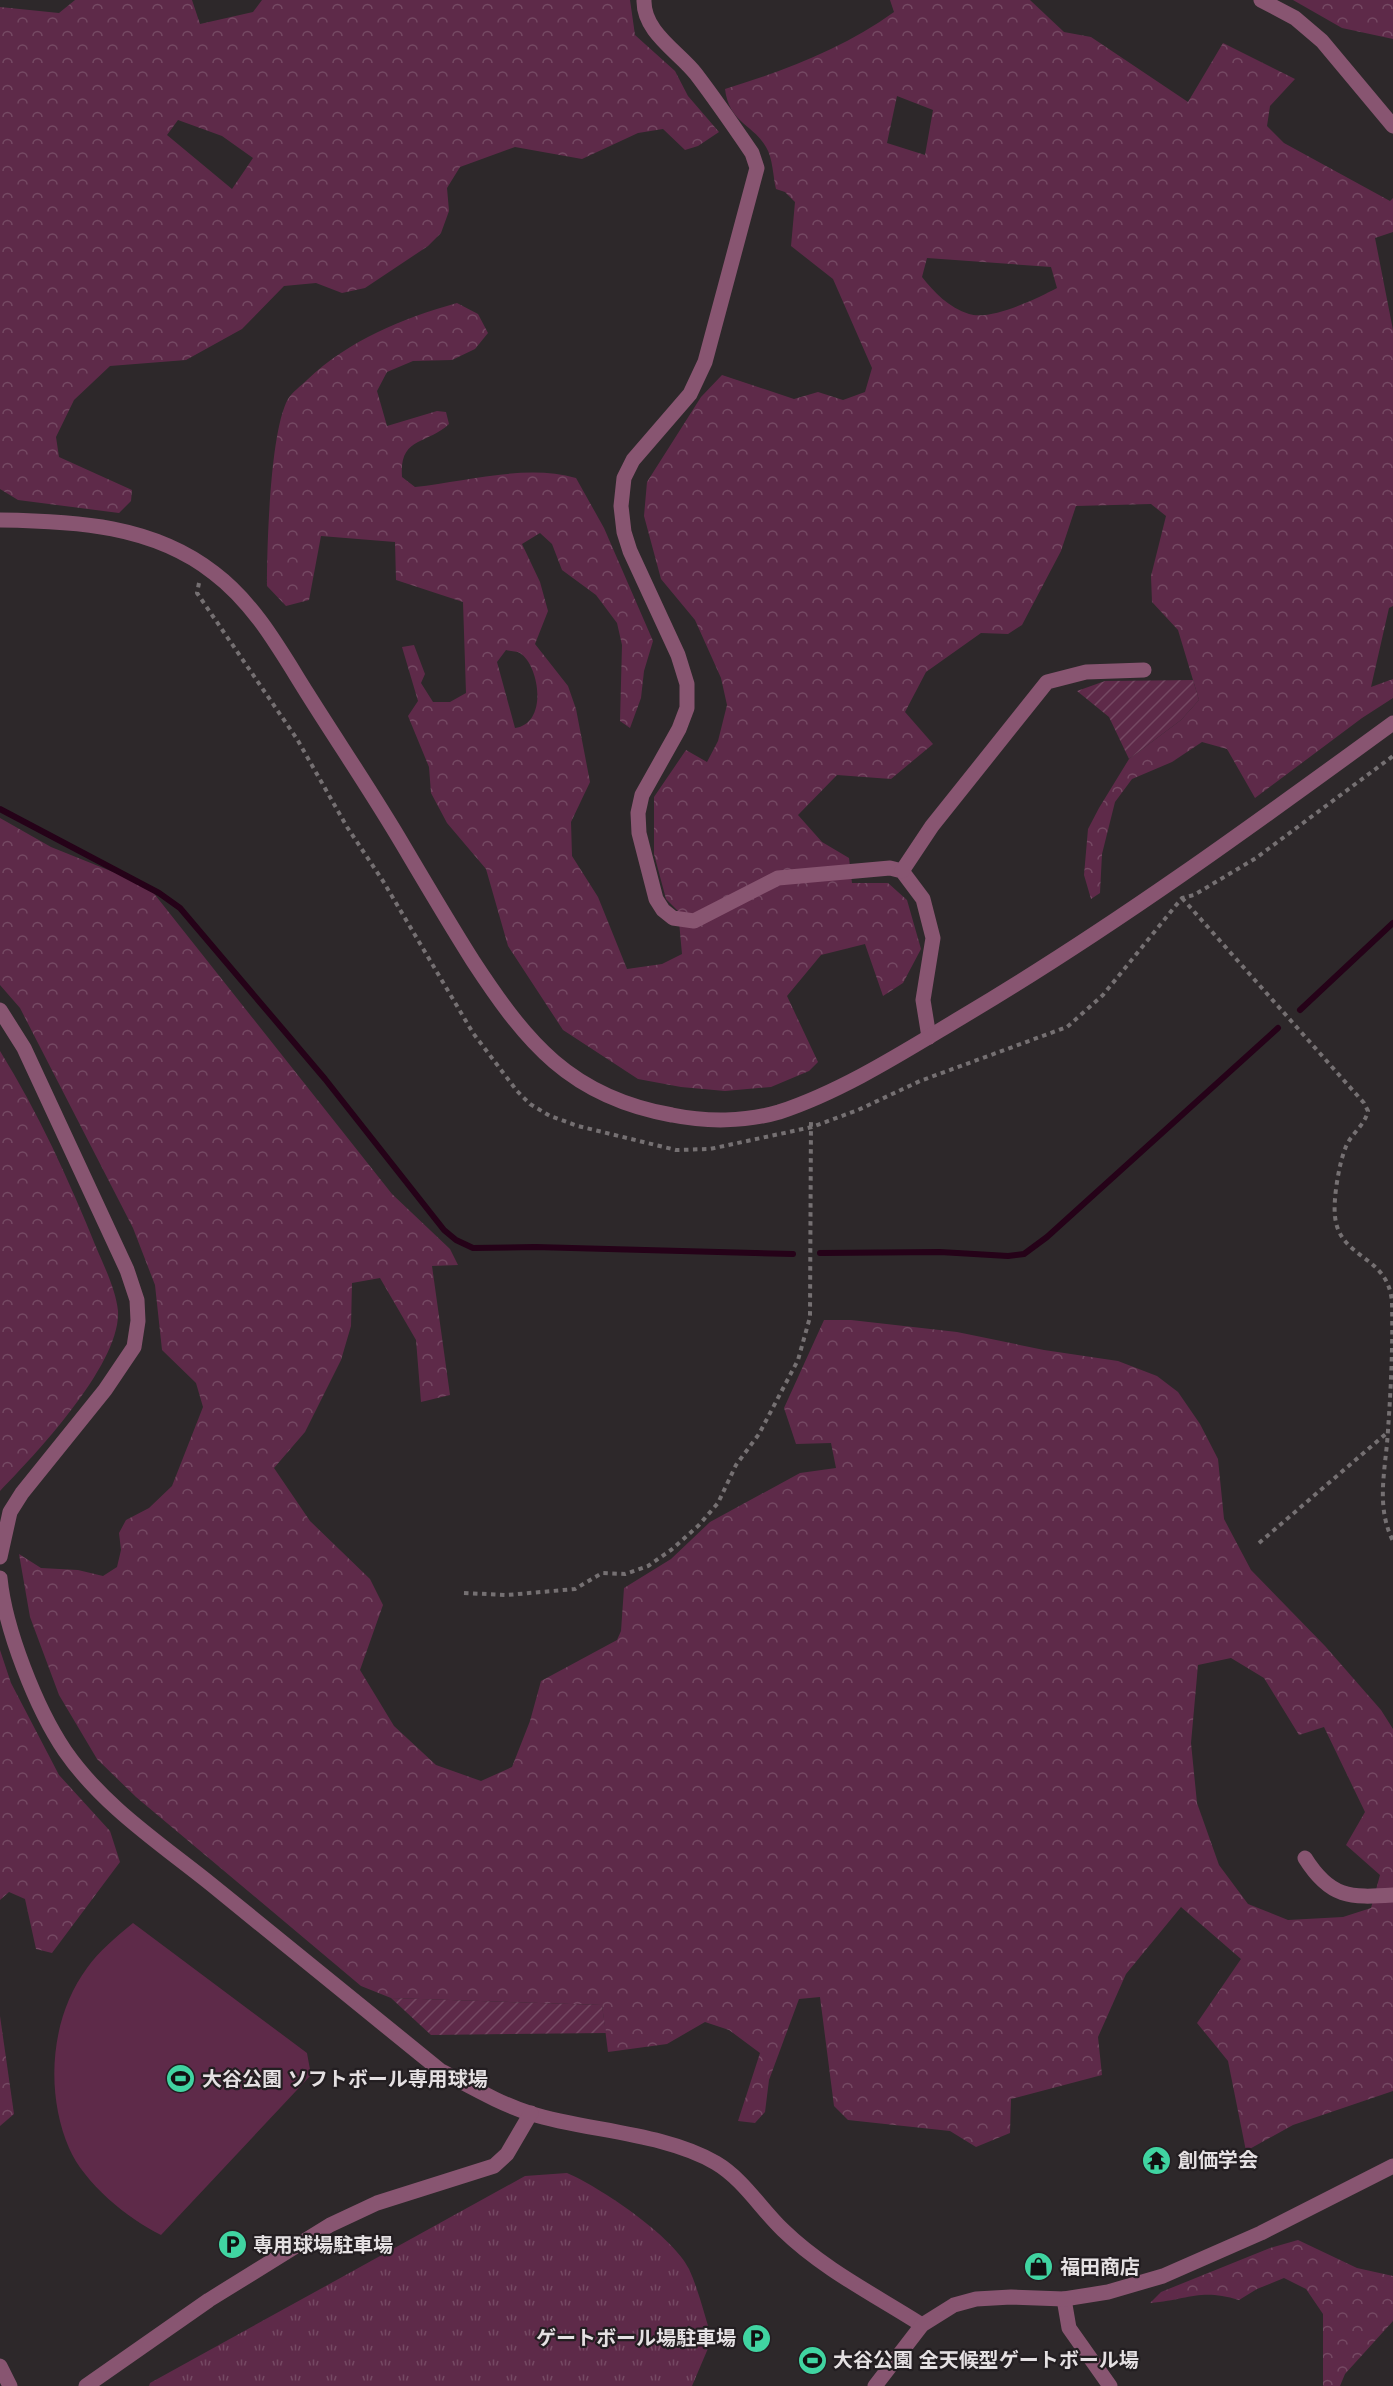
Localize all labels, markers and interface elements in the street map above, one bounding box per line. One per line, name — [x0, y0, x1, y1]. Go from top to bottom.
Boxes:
sports icon: 大谷公園 ソフトボール専用球場 — [165, 2063, 197, 2095]
place label: 大谷公園 ソフトボール専用球場 — [202, 2067, 488, 2091]
temple icon: 創価学会 — [1141, 2144, 1173, 2176]
place label: 創価学会 — [1178, 2148, 1258, 2172]
parking icon: 専用球場駐車場 — [216, 2229, 248, 2261]
place label: 専用球場駐車場 — [253, 2233, 393, 2257]
shop icon: 福田商店 — [1023, 2251, 1055, 2283]
place label: 福田商店 — [1060, 2255, 1140, 2279]
parking icon: ゲートボール場駐車場 — [741, 2322, 773, 2354]
place label: ゲートボール場駐車場 — [536, 2326, 736, 2350]
sports icon: 大谷公園 全天候型ゲートボール場 — [796, 2344, 828, 2376]
place label: 大谷公園 全天候型ゲートボール場 — [833, 2348, 1139, 2372]

